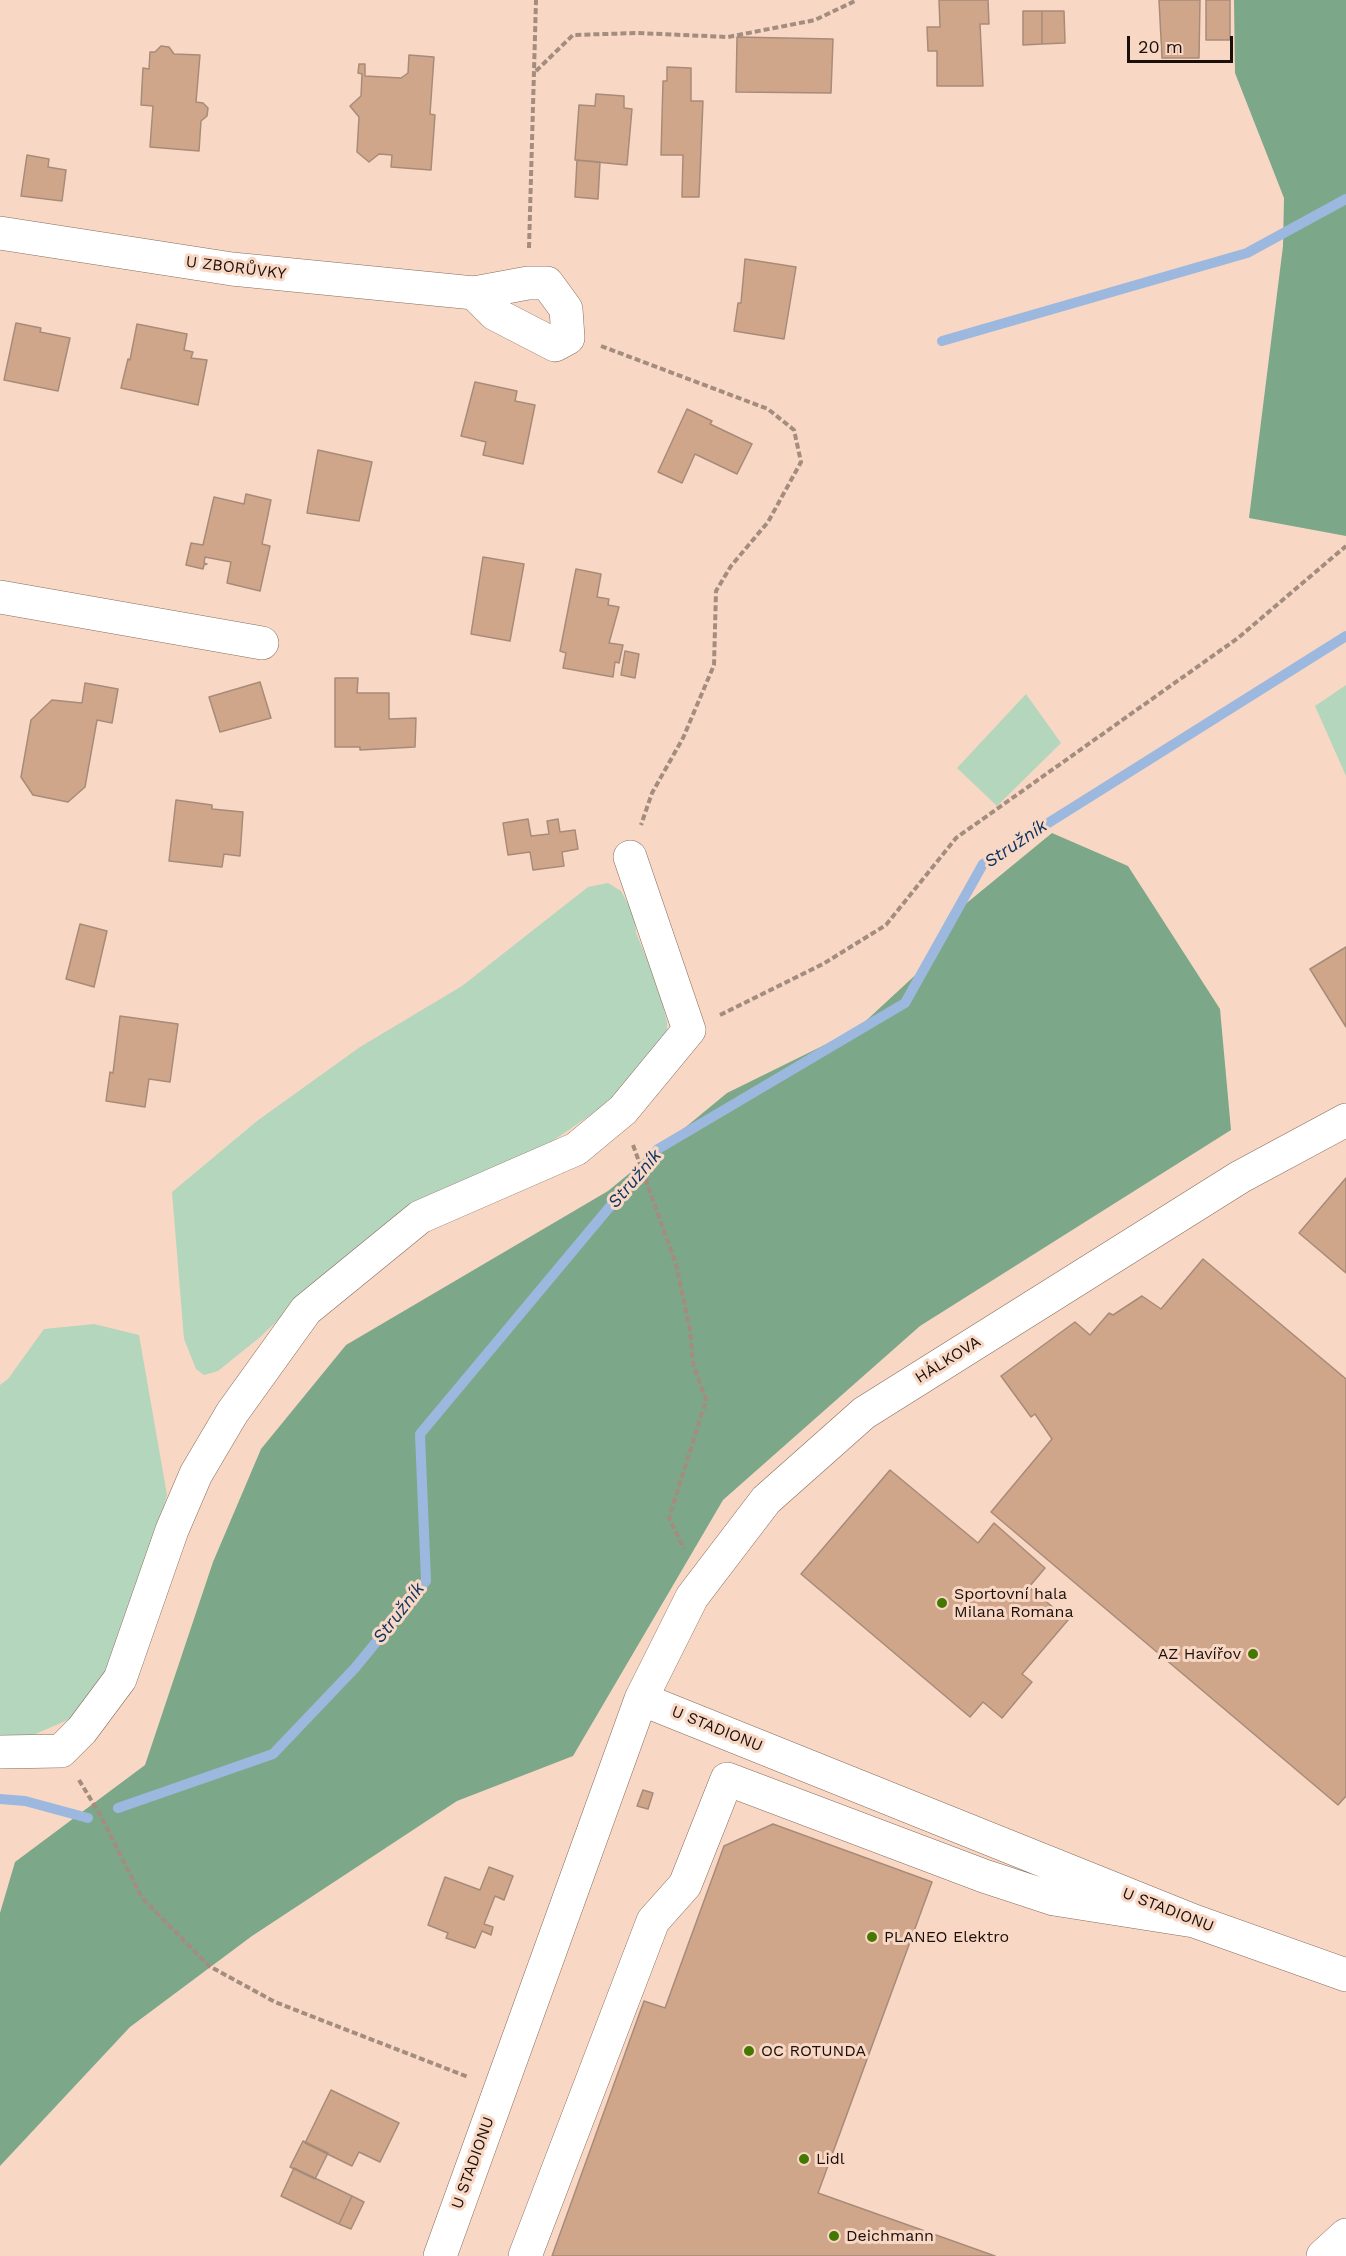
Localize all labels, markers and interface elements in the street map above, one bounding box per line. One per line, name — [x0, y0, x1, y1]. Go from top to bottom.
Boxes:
scale bar — [1130, 24, 1236, 62]
text: 20 m — [1138, 36, 1183, 57]
street label: U ZBORŮVKY — [185, 252, 287, 284]
water label: Stružník — [981, 815, 1051, 873]
water label: Stružník — [604, 1145, 666, 1213]
street label: HÁLKOVA — [912, 1332, 984, 1388]
water label: Stružník — [369, 1578, 429, 1648]
place label: Sportovní hala Milana Romana — [954, 1584, 1074, 1622]
marker: Sportovní hala Milana Romana — [935, 1596, 949, 1610]
place label: AZ Havířov — [1158, 1644, 1241, 1664]
marker: AZ Havířov — [1246, 1647, 1260, 1661]
street label: U STADIONU — [669, 1702, 765, 1756]
street label: U STADIONU — [1119, 1884, 1217, 1936]
place label: PLANEO Elektro — [884, 1927, 1009, 1947]
marker: PLANEO Elektro — [865, 1930, 879, 1944]
place label: OC ROTUNDA — [761, 2041, 866, 2061]
marker: OC ROTUNDA — [742, 2044, 756, 2058]
street label: U STADIONU — [447, 2114, 499, 2212]
place label: Lidl — [816, 2149, 845, 2169]
marker: Lidl — [797, 2152, 811, 2166]
place label: Deichmann — [846, 2226, 934, 2246]
marker: Deichmann — [827, 2229, 841, 2243]

